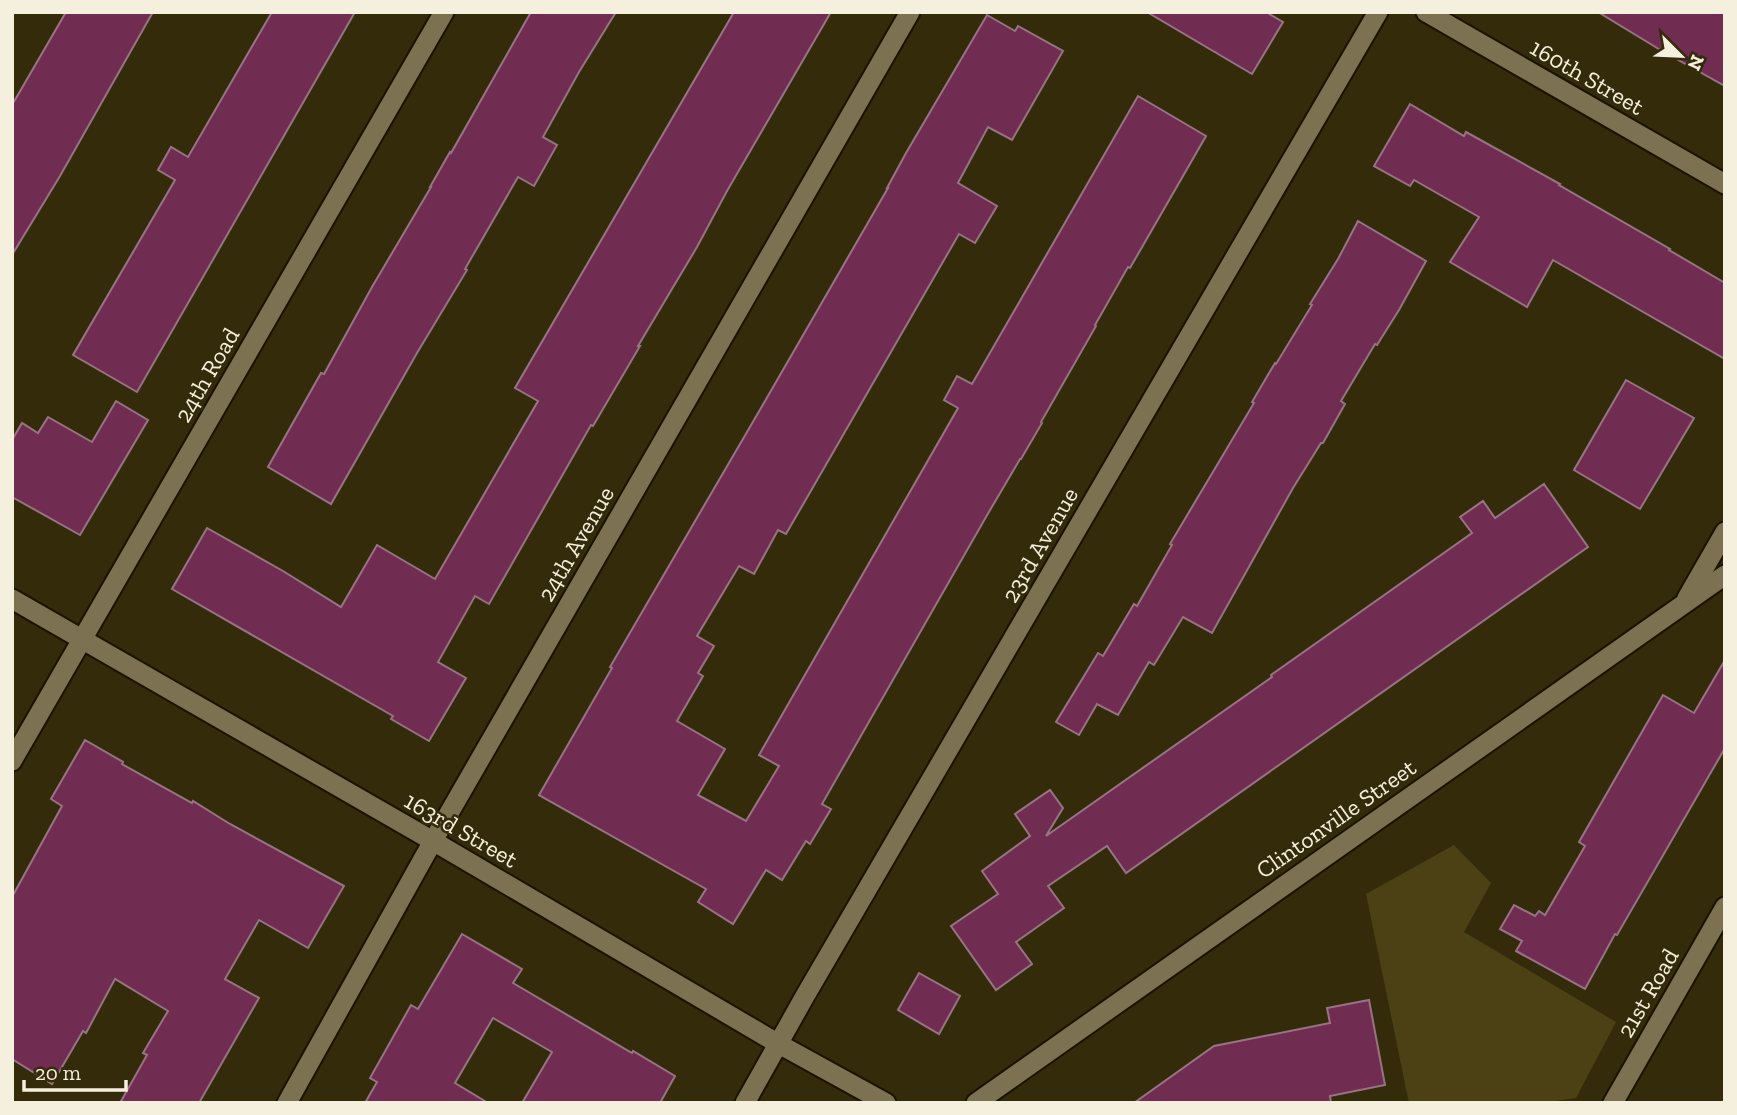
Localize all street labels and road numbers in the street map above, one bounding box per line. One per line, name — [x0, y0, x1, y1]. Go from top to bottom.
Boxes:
street label: 160th Street — [1525, 32, 1649, 121]
street label: 24th Road — [168, 322, 245, 427]
street label: 24th Avenue — [531, 481, 620, 607]
street label: 23rd Avenue — [995, 482, 1084, 607]
street label: Clintonville Street — [1250, 753, 1421, 885]
street label: 163rd Street — [400, 786, 523, 874]
street label: 21st Road — [1610, 943, 1685, 1042]

